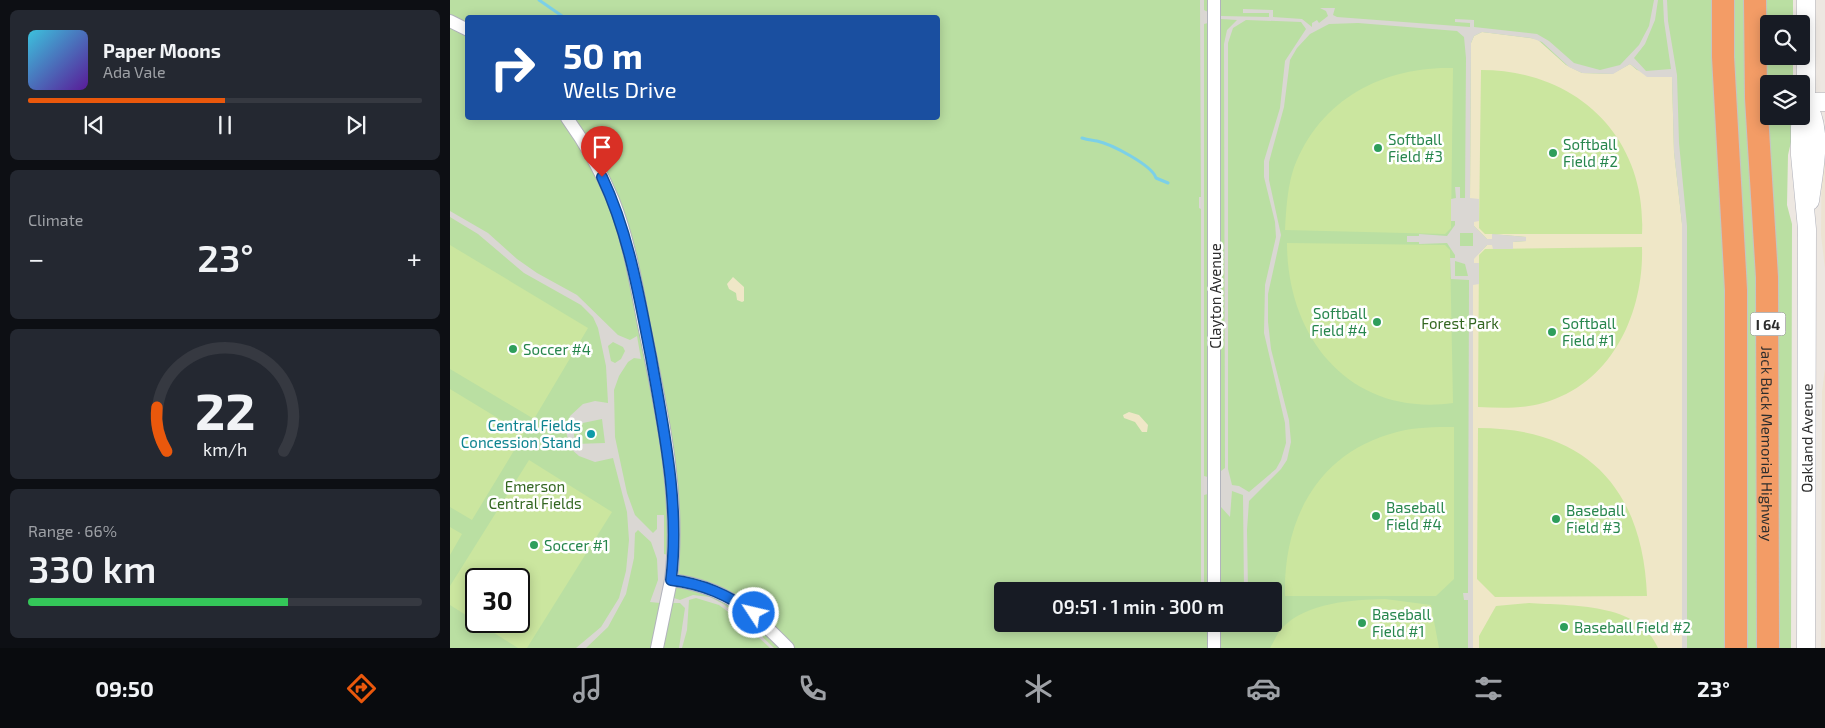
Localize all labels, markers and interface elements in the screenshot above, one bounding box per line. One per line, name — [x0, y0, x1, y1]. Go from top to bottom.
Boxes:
map controls — [1760, 15, 1810, 125]
button: search — [1760, 15, 1810, 65]
text: 50 m — [563, 34, 643, 76]
icon: right — [480, 35, 545, 100]
text: Paper Moons — [103, 39, 221, 62]
text: Ada Vale — [103, 62, 166, 81]
button: layers — [1760, 75, 1810, 125]
text: Wells Drive — [563, 76, 677, 102]
icon: previous — [80, 111, 108, 139]
icon: pause — [211, 111, 239, 139]
icon: next — [342, 111, 370, 139]
pin — [581, 126, 623, 177]
place label: Softball Field #3 — [1388, 130, 1443, 165]
icon: arrive — [588, 133, 616, 161]
place label: Softball Field #2 — [1563, 135, 1618, 170]
marker: Softball Field #3 — [1372, 142, 1384, 154]
marker: Softball Field #2 — [1547, 147, 1559, 159]
text: Climate — [28, 210, 83, 229]
text: 23° — [197, 234, 254, 280]
text: − — [28, 241, 44, 275]
text: + — [407, 241, 422, 275]
street label: Clayton Avenue — [1206, 243, 1224, 349]
place label: Softball Field #4 — [1311, 304, 1368, 339]
road number: I 64 — [1750, 312, 1786, 336]
park label: Forest Park — [1421, 314, 1499, 332]
place label: Softball Field #1 — [1562, 314, 1617, 349]
marker: Softball Field #4 — [1371, 316, 1383, 328]
marker: Softball Field #1 — [1546, 326, 1558, 338]
place label: Soccer #4 — [523, 340, 591, 358]
marker: Soccer #4 — [507, 343, 519, 355]
street label: Jack Buck Memorial Highway — [1758, 346, 1777, 541]
text: 22 — [195, 378, 255, 440]
street label: Oakland Avenue — [1797, 383, 1816, 493]
place label: Central Fields Concession Stand — [461, 416, 581, 451]
marker: Central Fields Concession Stand — [585, 428, 597, 440]
text: km/h — [203, 438, 247, 460]
park label: Emerson Central Fields — [488, 477, 582, 512]
place label: Baseball Field #4 — [1386, 498, 1445, 533]
place label: Baseball Field #3 — [1566, 501, 1625, 536]
marker: Baseball Field #4 — [1370, 510, 1382, 522]
marker: Baseball Field #3 — [1550, 513, 1562, 525]
text: Range · 66% — [28, 521, 117, 540]
place label: Soccer #1 — [544, 536, 609, 554]
marker: Soccer #1 — [528, 539, 540, 551]
text: 330 km — [28, 545, 156, 591]
speed limit sign: 30 — [465, 568, 530, 633]
position arrow — [727, 586, 779, 638]
text: 09:51 · 1 min · 300 m — [1052, 595, 1224, 618]
place label: Baseball Field #1 — [1372, 605, 1431, 640]
marker: Baseball Field #1 — [1356, 617, 1368, 629]
place label: Baseball Field #2 — [1574, 618, 1691, 636]
marker: Baseball Field #2 — [1558, 621, 1570, 633]
icon: directions — [344, 671, 379, 706]
icon: music — [570, 671, 605, 706]
icon: phone — [795, 671, 830, 706]
icon: climate — [1021, 671, 1056, 706]
icon: car — [1246, 671, 1281, 706]
icon: filters — [1471, 671, 1506, 706]
text: 09:50 — [95, 675, 154, 701]
text: 23° — [1697, 675, 1730, 701]

